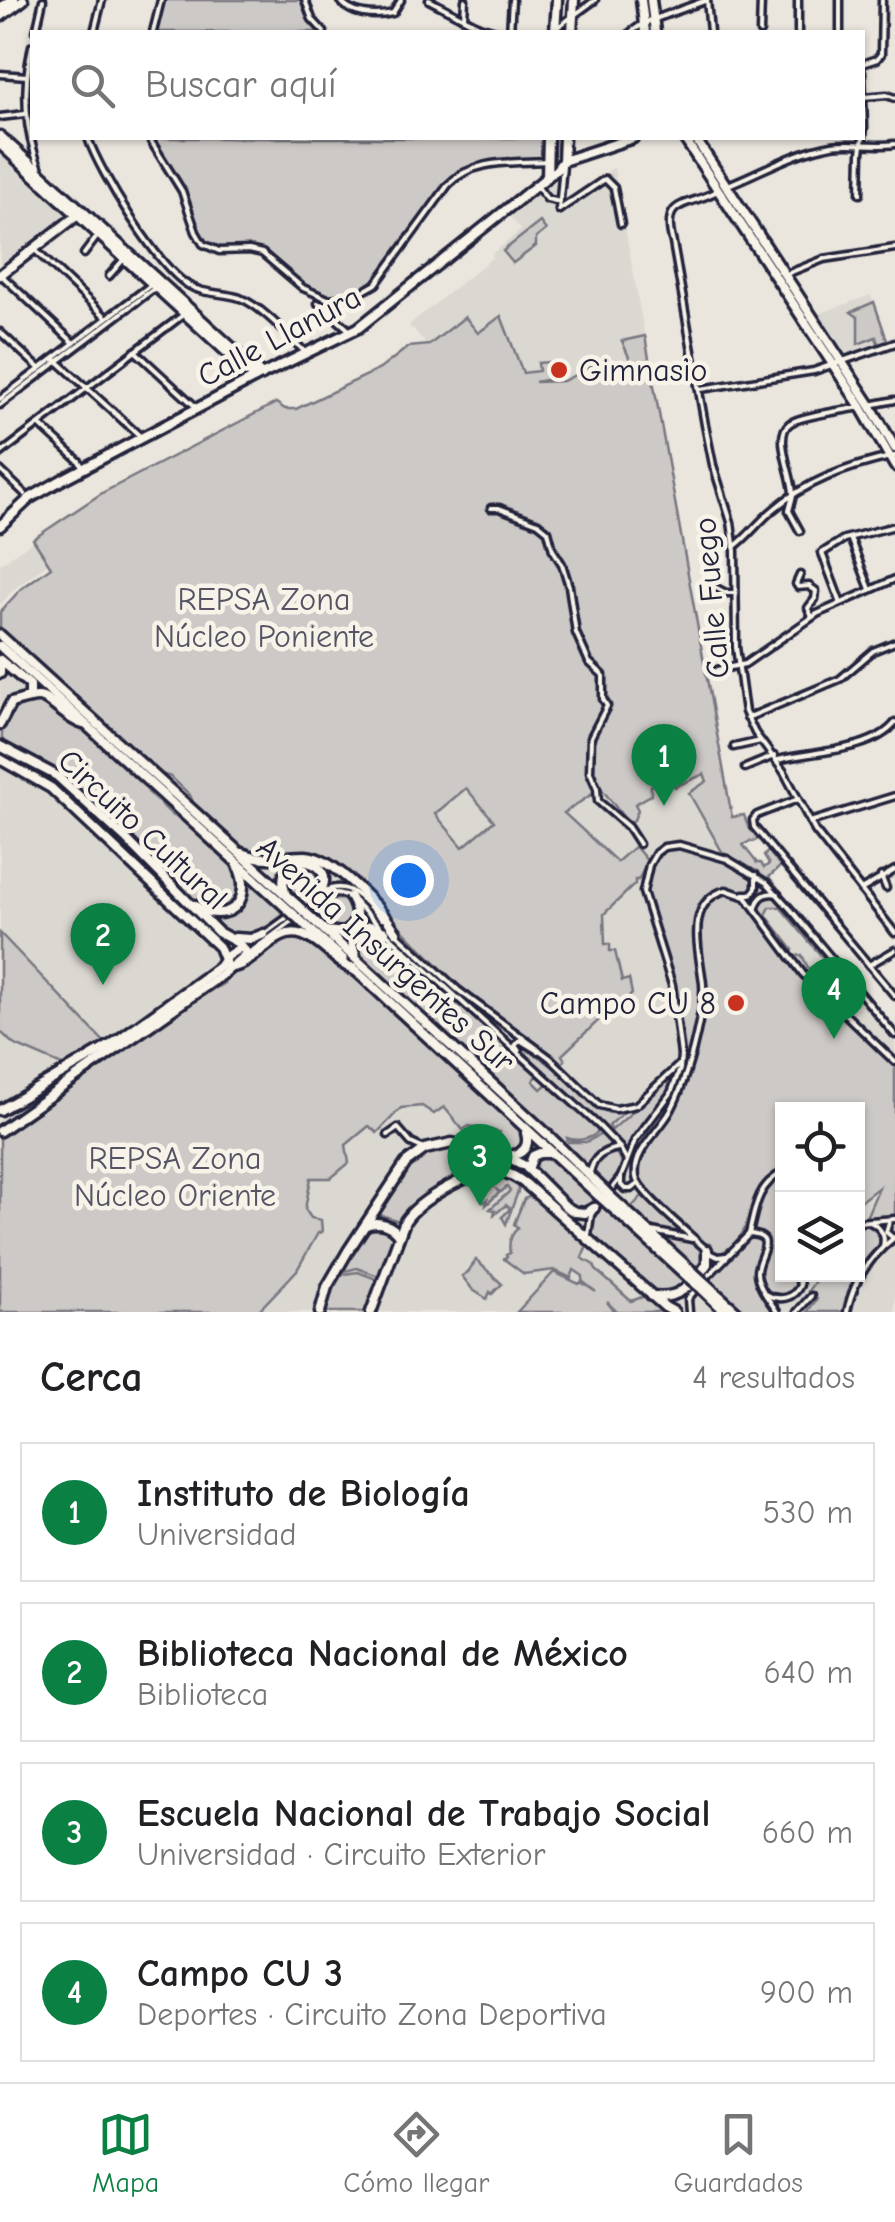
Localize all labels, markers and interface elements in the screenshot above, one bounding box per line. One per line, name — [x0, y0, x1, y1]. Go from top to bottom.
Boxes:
search box — [30, 30, 865, 140]
icon: search — [65, 58, 120, 113]
text: Buscar aquí — [145, 63, 337, 107]
street label: Calle Llanura — [191, 278, 367, 395]
place label: Gimnasio — [579, 352, 707, 389]
marker: Gimnasio — [548, 359, 570, 381]
street label: Calle Fuego — [686, 516, 737, 680]
park label: REPSA Zona Núcleo Poniente — [154, 581, 374, 655]
pin: 1 — [632, 724, 696, 806]
street label: Circuito Cultural — [50, 742, 235, 917]
street label: Avenida Insurgentes Sur — [249, 829, 522, 1080]
your location — [383, 855, 434, 906]
pin: 2 — [70, 902, 136, 985]
pin: 4 — [802, 956, 866, 1039]
place label: Campo CU 8 — [540, 985, 716, 1022]
marker: Campo CU 8 — [725, 992, 747, 1014]
map controls — [775, 1102, 865, 1282]
button: locate — [775, 1102, 865, 1192]
pin: 3 — [448, 1124, 512, 1206]
park label: REPSA Zona Núcleo Oriente — [74, 1140, 276, 1214]
button: layers — [775, 1192, 865, 1282]
text: Cerca — [40, 1353, 143, 1402]
text: 4 resultados — [692, 1359, 855, 1396]
text: Instituto de Biología — [137, 1472, 470, 1516]
text: 1 — [68, 1494, 81, 1531]
text: 530 m — [763, 1494, 853, 1531]
text: Universidad — [137, 1516, 297, 1553]
text: Biblioteca Nacional de México — [137, 1632, 628, 1676]
text: 2 — [67, 1654, 82, 1691]
text: 640 m — [764, 1654, 853, 1691]
text: Biblioteca — [137, 1676, 268, 1713]
text: Escuela Nacional de Trabajo Social — [137, 1792, 710, 1836]
text: 3 — [67, 1814, 82, 1851]
text: 660 m — [762, 1814, 853, 1851]
text: Universidad · Circuito Exterior — [137, 1836, 545, 1873]
text: Campo CU 3 — [137, 1952, 343, 1996]
text: 4 — [67, 1974, 82, 2011]
text: 900 m — [760, 1974, 853, 2011]
text: Deportes · Circuito Zona Deportiva — [137, 1996, 607, 2033]
tab: Mapa — [92, 2107, 159, 2199]
tab: Cómo llegar — [343, 2107, 489, 2199]
tab: Guardados — [673, 2107, 803, 2199]

